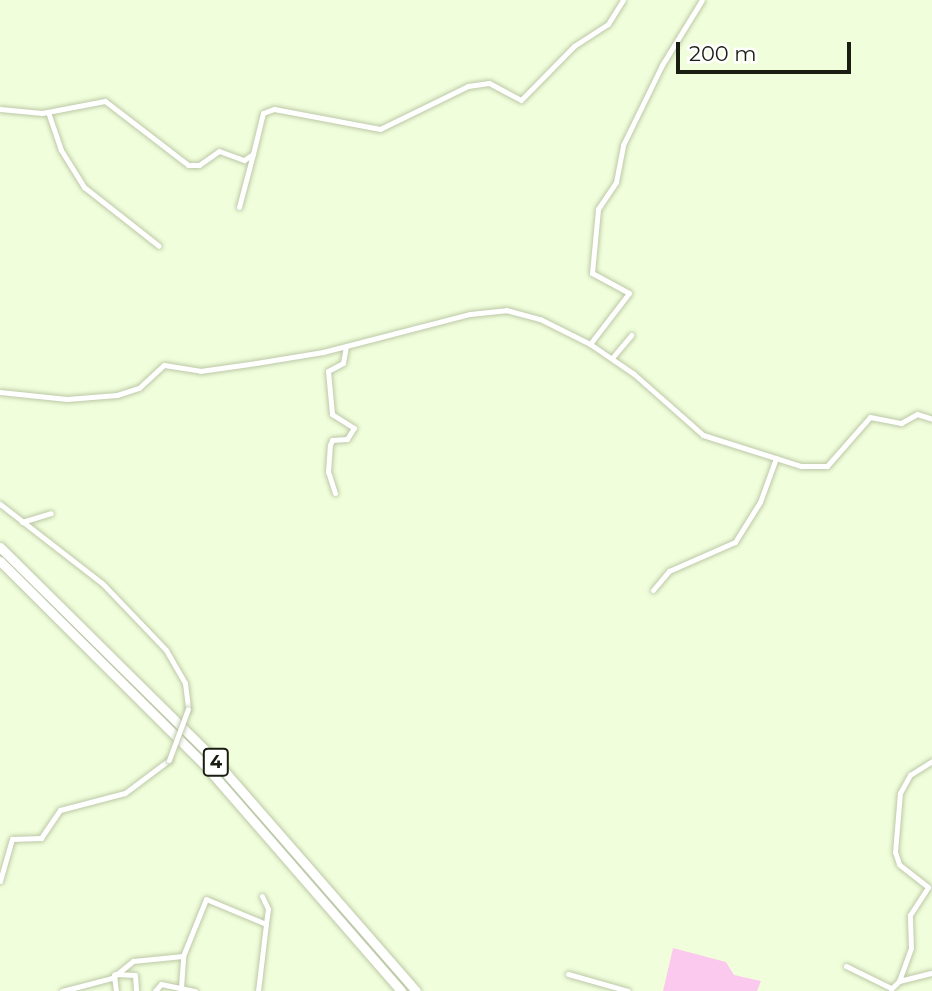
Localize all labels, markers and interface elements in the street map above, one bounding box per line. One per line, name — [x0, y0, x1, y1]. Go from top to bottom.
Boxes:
scale bar — [680, 28, 855, 72]
text: 200 m — [689, 41, 756, 66]
road number: 4 — [202, 748, 230, 776]

